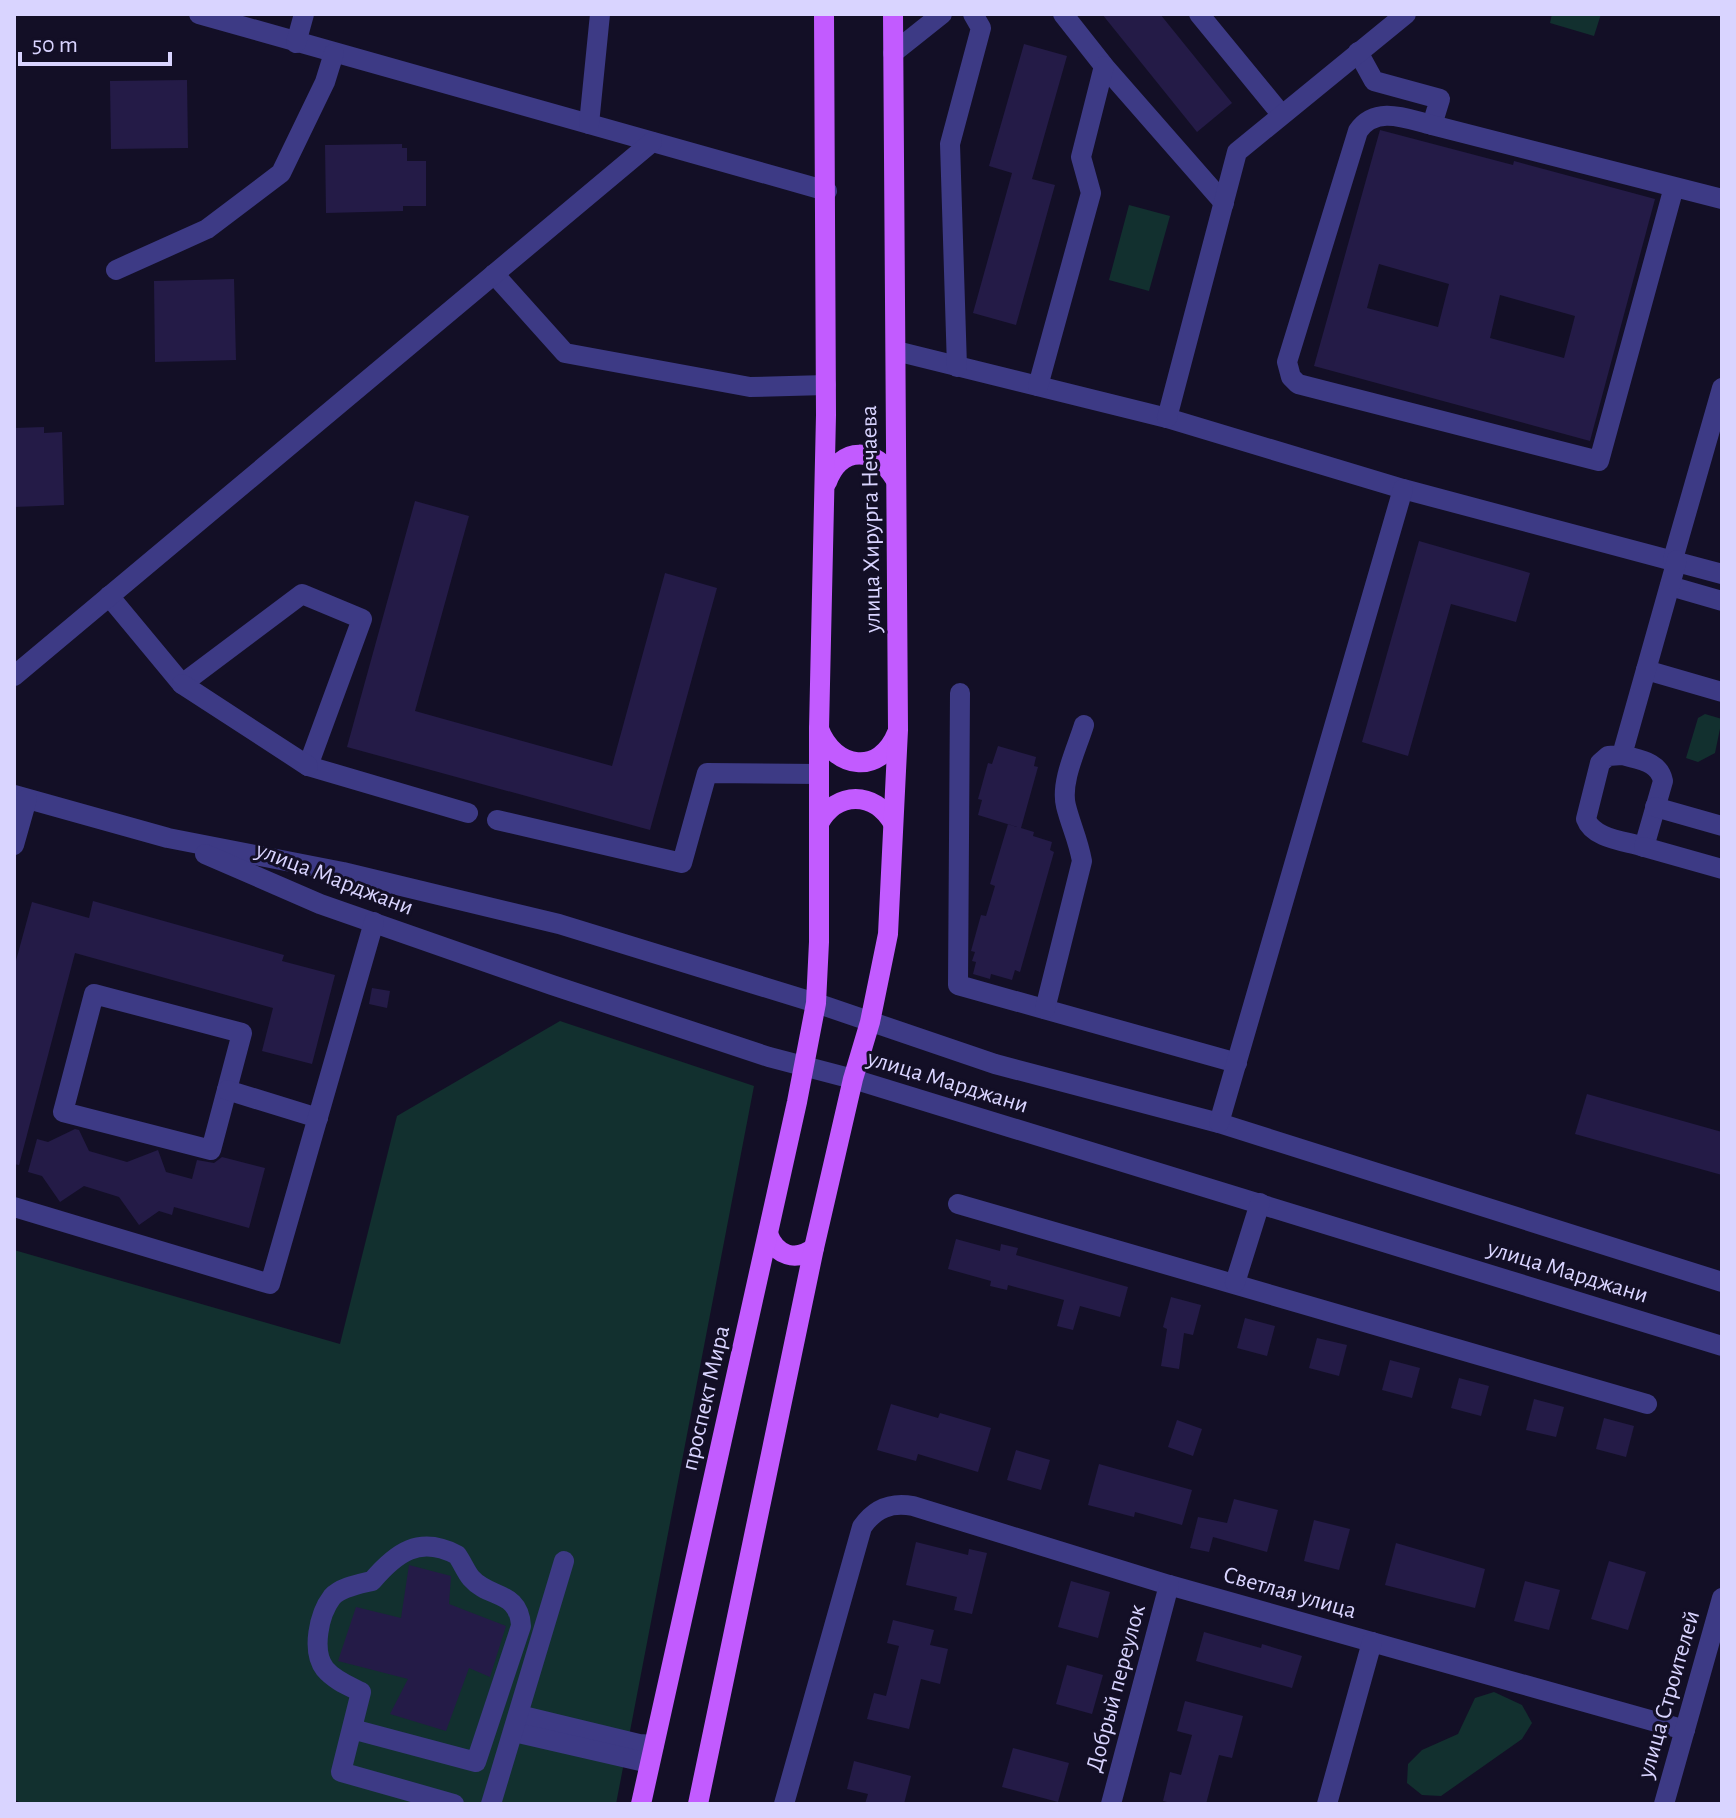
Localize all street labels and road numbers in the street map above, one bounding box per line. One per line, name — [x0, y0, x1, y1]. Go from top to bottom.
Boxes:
street label: улица Хирурга Нечаева — [857, 405, 885, 634]
street label: улица Марджани — [252, 838, 417, 920]
street label: улица Марджани — [864, 1046, 1031, 1118]
street label: улица Марджани — [1484, 1236, 1651, 1308]
street label: проспект Мира — [678, 1323, 734, 1473]
street label: Светлая улица — [1220, 1562, 1359, 1623]
street label: Добрый переулок — [1082, 1602, 1150, 1775]
street label: улица Строителей — [1633, 1608, 1704, 1782]

